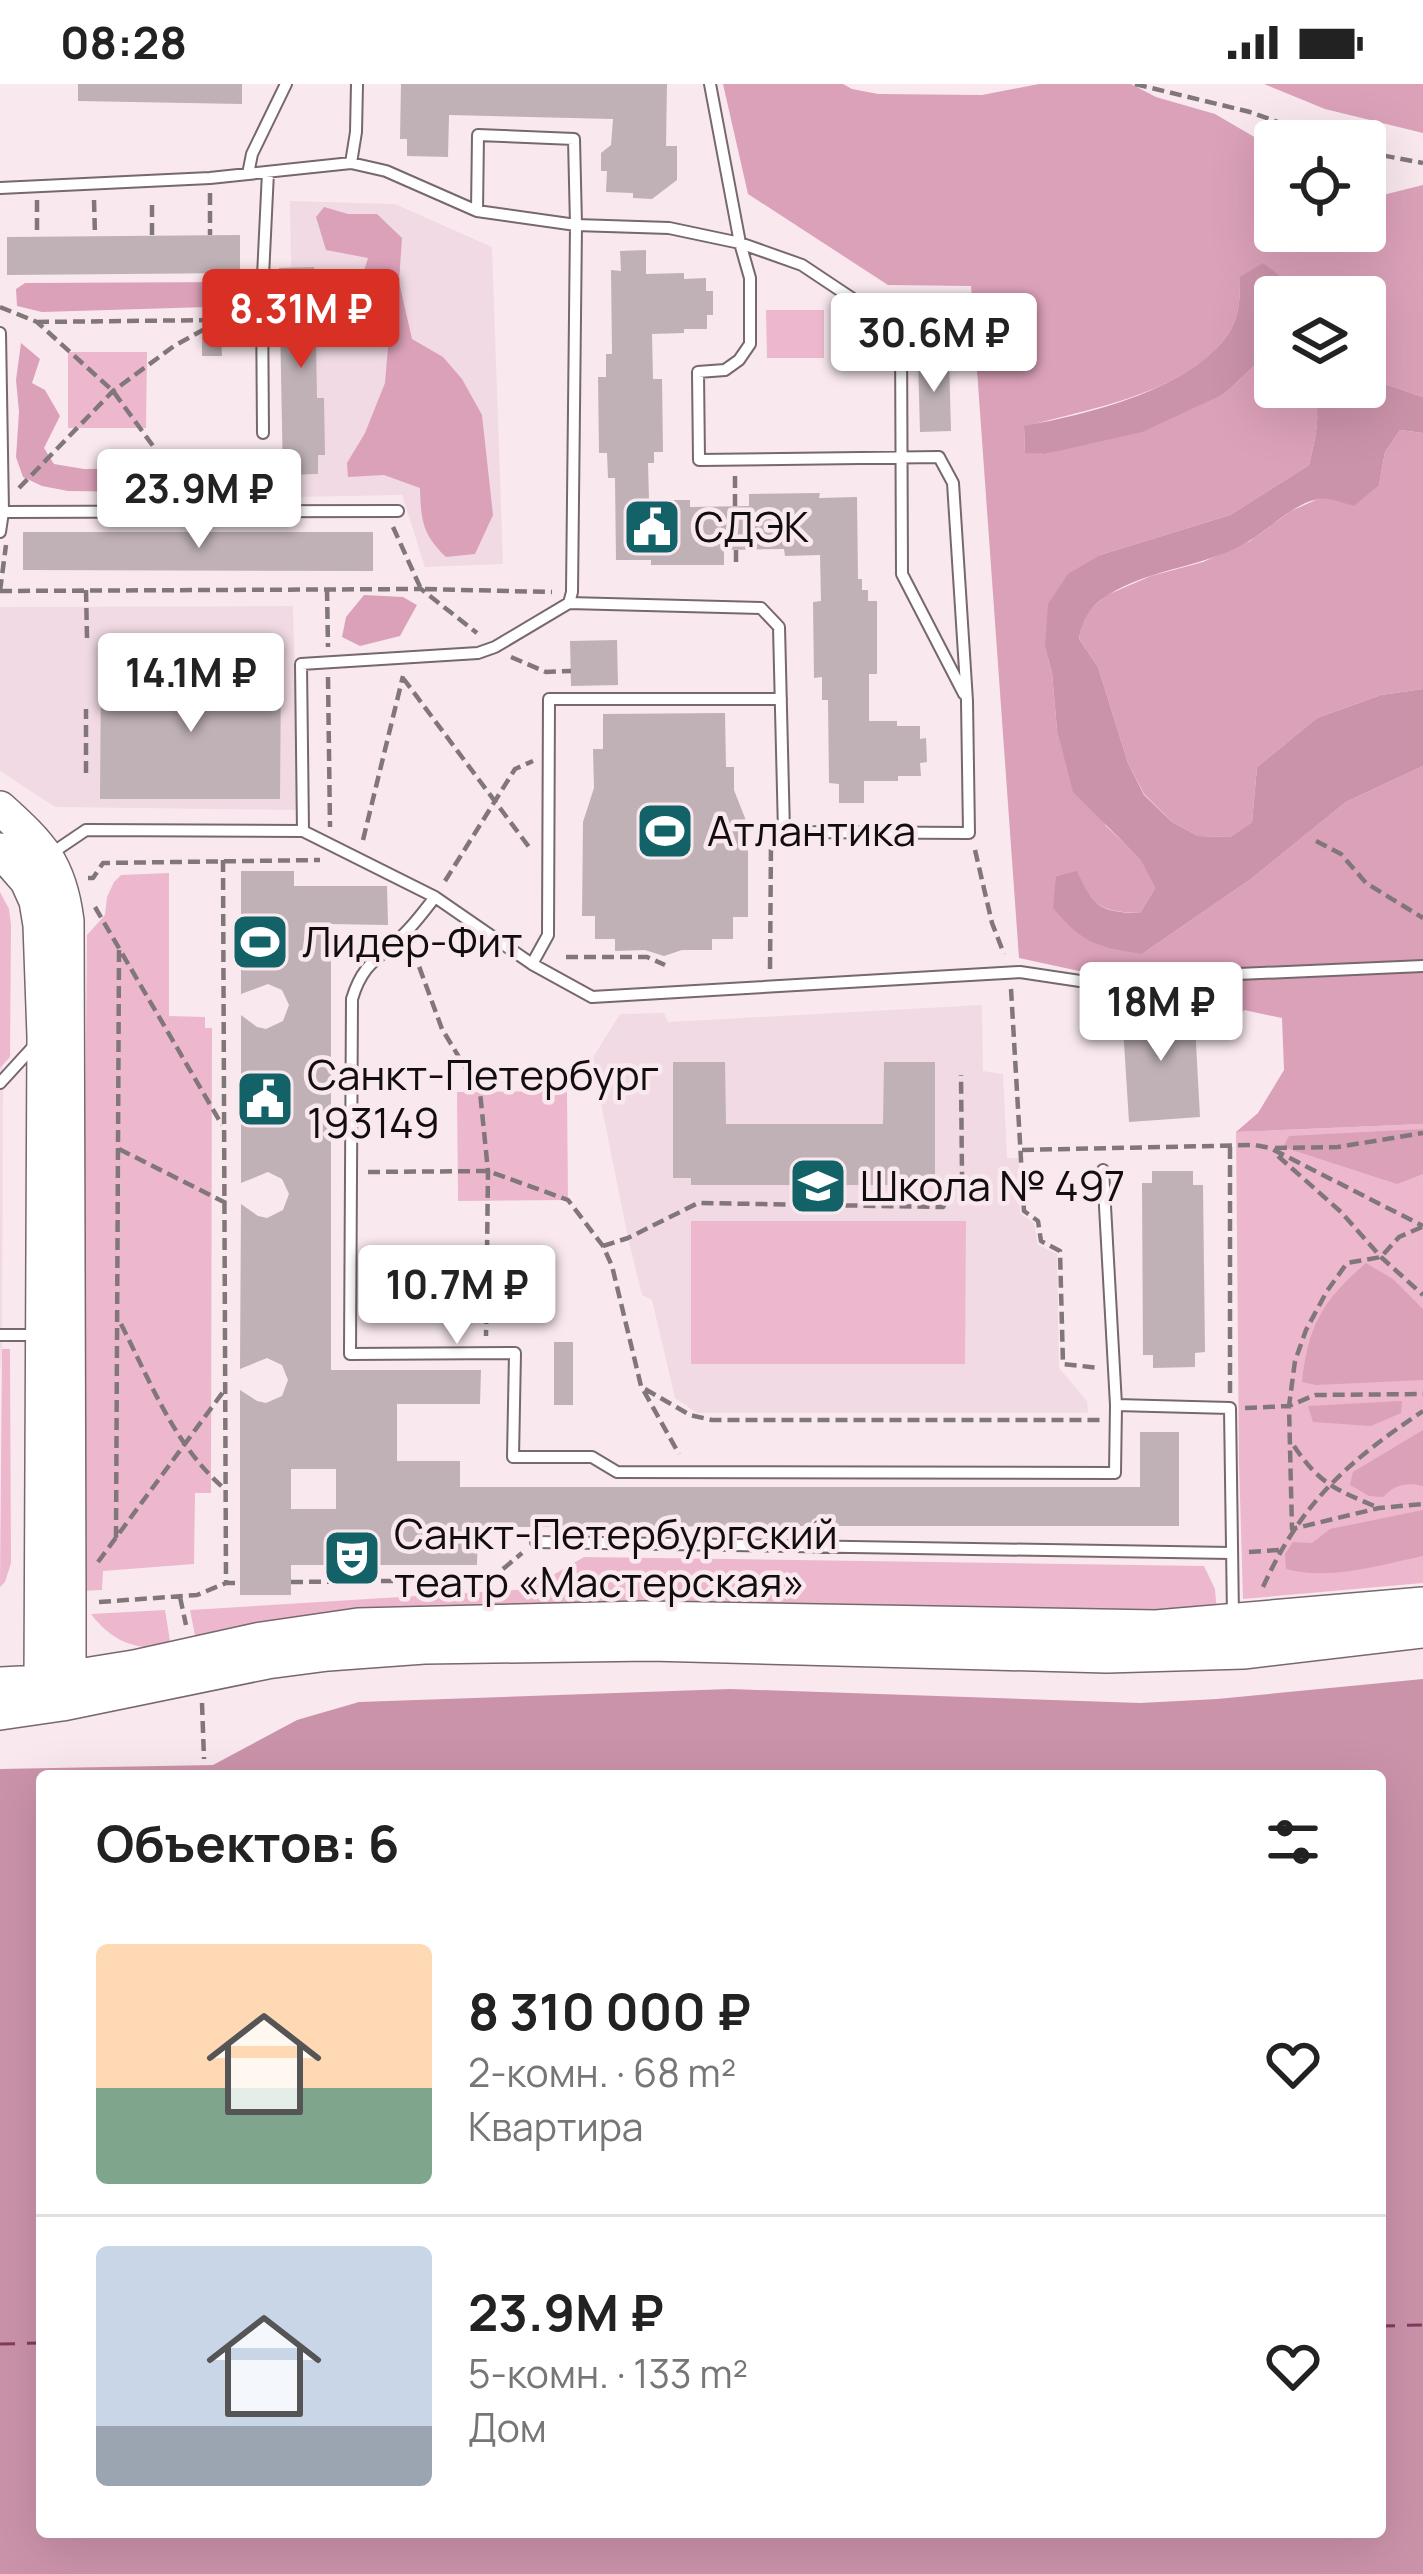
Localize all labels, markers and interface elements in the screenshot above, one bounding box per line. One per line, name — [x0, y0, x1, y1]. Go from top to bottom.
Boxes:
text: 08:28 — [60, 11, 187, 73]
map controls — [1254, 120, 1386, 408]
button: locate — [1254, 120, 1386, 252]
pin: 8.31M ₽ — [190, 269, 412, 371]
button: layers — [1254, 276, 1386, 408]
text: 8.31M ₽ — [229, 281, 373, 335]
pin: 30.6M ₽ — [823, 293, 1045, 395]
text: 30.6M ₽ — [858, 305, 1010, 359]
pin: 23.9M ₽ — [88, 449, 310, 551]
text: 23.9M ₽ — [124, 461, 274, 515]
public building icon: СДЭК — [621, 496, 683, 558]
place label: СДЭК — [694, 497, 809, 555]
pin: 14.1M ₽ — [80, 633, 302, 735]
text: 14.1M ₽ — [125, 645, 257, 699]
sports icon: Атлантика — [634, 800, 696, 862]
place label: Атлантика — [707, 801, 916, 859]
sports icon: Лидер-Фит — [229, 911, 291, 973]
place label: Лидер-Фит — [302, 912, 522, 970]
pin: 18M ₽ — [1077, 962, 1245, 1064]
text: 18M ₽ — [1107, 974, 1215, 1028]
place label: Санкт-Петербург 193149 — [307, 1045, 659, 1151]
public building icon: Санкт-Петербург 193149 — [234, 1068, 296, 1130]
school or university icon: Школа № 497 — [787, 1155, 849, 1217]
place label: Школа № 497 — [860, 1156, 1125, 1214]
pin: 10.7M ₽ — [346, 1245, 568, 1347]
text: 10.7M ₽ — [385, 1257, 529, 1311]
place label: Санкт-Петербургский театр «Мастерская» — [394, 1504, 838, 1610]
theatre icon: Санкт-Петербургский театр «Мастерская» — [321, 1527, 383, 1589]
text: Объектов: 6 — [96, 1808, 399, 1877]
icon: filters — [1260, 1809, 1326, 1875]
text: 8 310 000 ₽ — [468, 1976, 751, 2045]
icon: home — [192, 1992, 336, 2136]
icon: heart — [1260, 2031, 1326, 2097]
text: 2-комн. · 68 m² — [468, 2045, 736, 2099]
text: Квартира — [468, 2099, 643, 2153]
text: 23.9M ₽ — [468, 2277, 664, 2346]
icon: home — [192, 2294, 336, 2438]
icon: heart — [1260, 2333, 1326, 2399]
text: 5-комн. · 133 m² — [468, 2346, 748, 2400]
text: Дом — [468, 2400, 547, 2454]

